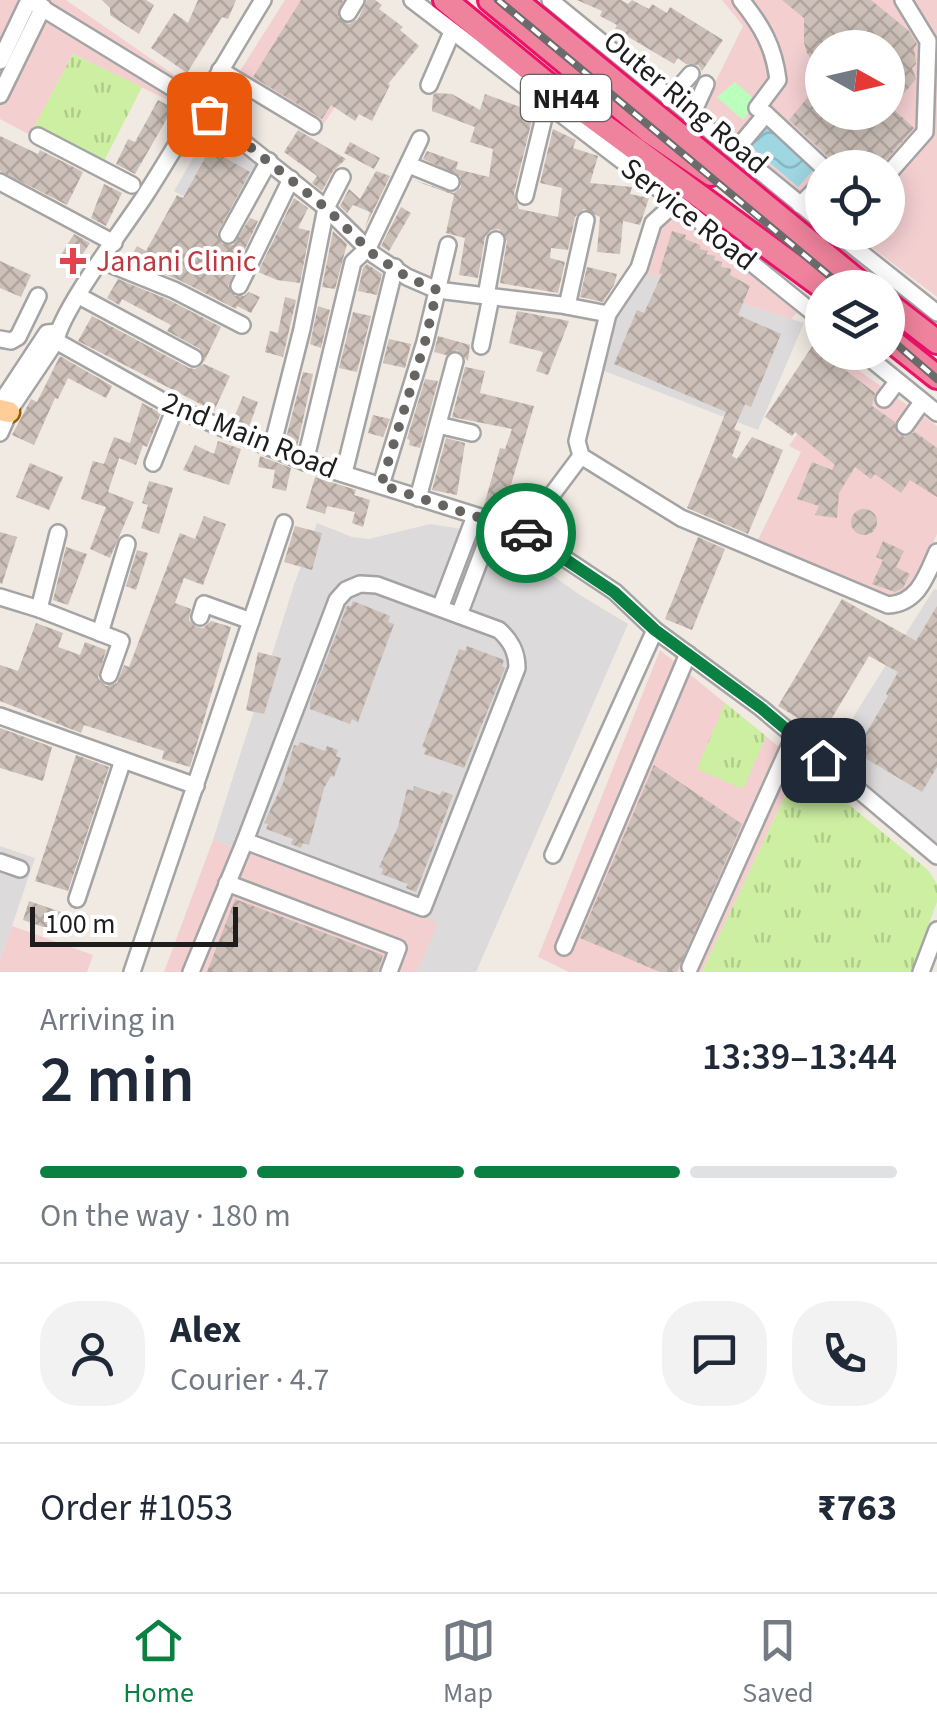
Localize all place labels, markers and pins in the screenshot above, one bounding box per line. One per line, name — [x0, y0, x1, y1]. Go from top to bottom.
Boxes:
pin — [167, 72, 252, 157]
place label: Janani Clinic — [96, 240, 256, 283]
marker: Janani Clinic — [60, 248, 86, 274]
pin — [781, 718, 866, 803]

